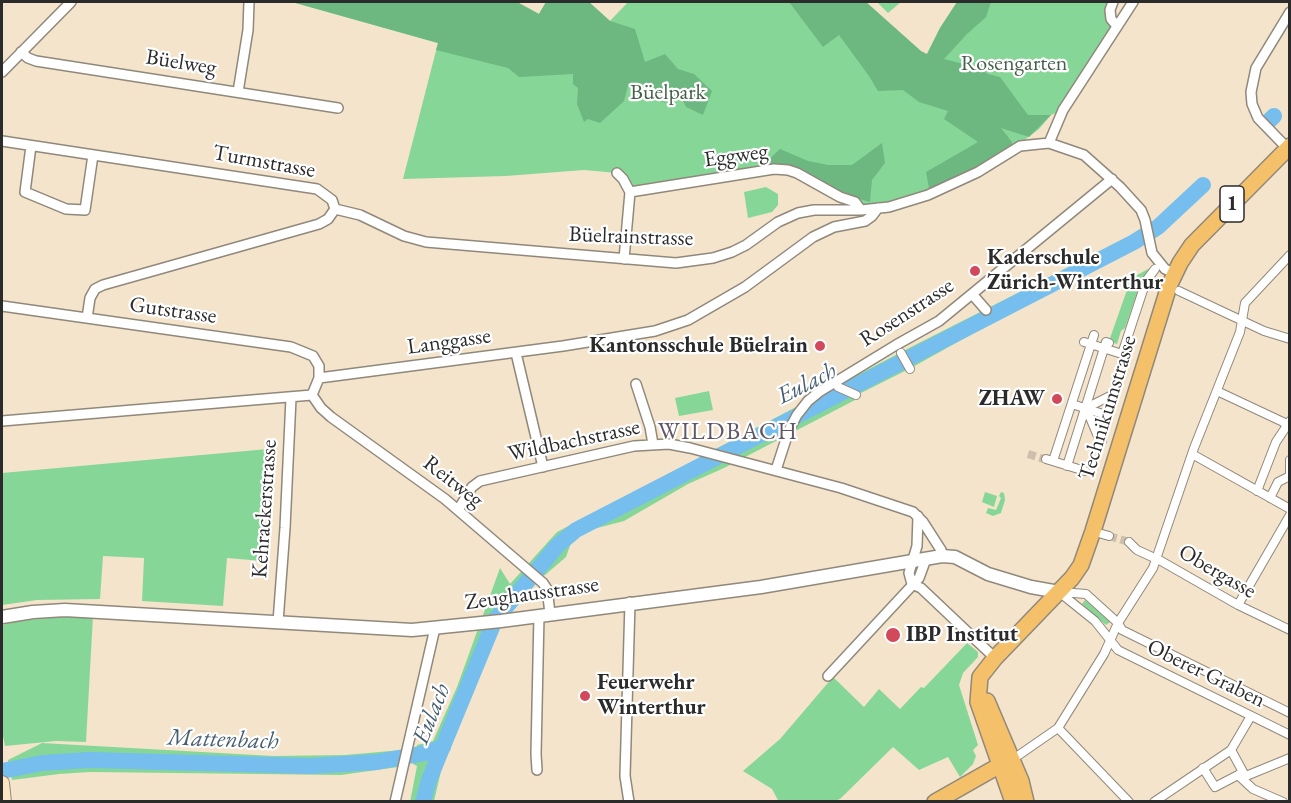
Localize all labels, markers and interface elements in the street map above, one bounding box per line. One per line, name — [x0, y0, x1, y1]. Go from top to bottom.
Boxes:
street label: Büelweg — [144, 44, 218, 82]
park label: Rosengarten — [961, 51, 1067, 77]
park label: Büelpark — [630, 80, 706, 106]
street label: Eggweg — [702, 138, 770, 174]
street label: Turmstrasse — [211, 140, 317, 184]
road number: 1 — [1220, 186, 1244, 222]
street label: Büelrainstrasse — [568, 222, 694, 252]
place label: Kaderschule Zürich-Winterthur — [987, 245, 1163, 296]
marker: Kaderschule Zürich-Winterthur — [968, 264, 982, 278]
street label: Rosenstrasse — [855, 273, 959, 353]
street label: Gutstrasse — [128, 292, 218, 330]
street label: Langgasse — [406, 323, 492, 361]
street label: Technikumstrasse — [1073, 332, 1143, 484]
place label: Kantonsschule Büelrain — [589, 333, 808, 359]
marker: Kantonsschule Büelrain — [813, 339, 827, 353]
water label: Eulach — [772, 357, 842, 411]
place label: ZHAW — [979, 386, 1045, 412]
marker: ZHAW — [1050, 392, 1064, 406]
street label: Wildbachstrasse — [506, 414, 642, 468]
district label: WILDBACH — [658, 418, 798, 446]
street label: Kehrackerstrasse — [247, 439, 283, 579]
street label: Reitweg — [418, 450, 488, 514]
street label: Obergasse — [1174, 539, 1260, 605]
street label: Zeughausstrasse — [463, 572, 601, 616]
place label: IBP Institut — [906, 622, 1018, 648]
marker: IBP Institut — [884, 626, 902, 644]
street label: Oberer Graben — [1143, 634, 1269, 714]
place label: Feuerwehr Winterthur — [597, 670, 706, 722]
water label: Eulach — [407, 679, 457, 749]
marker: Feuerwehr Winterthur — [578, 689, 592, 703]
water label: Mattenbach — [167, 724, 279, 756]

